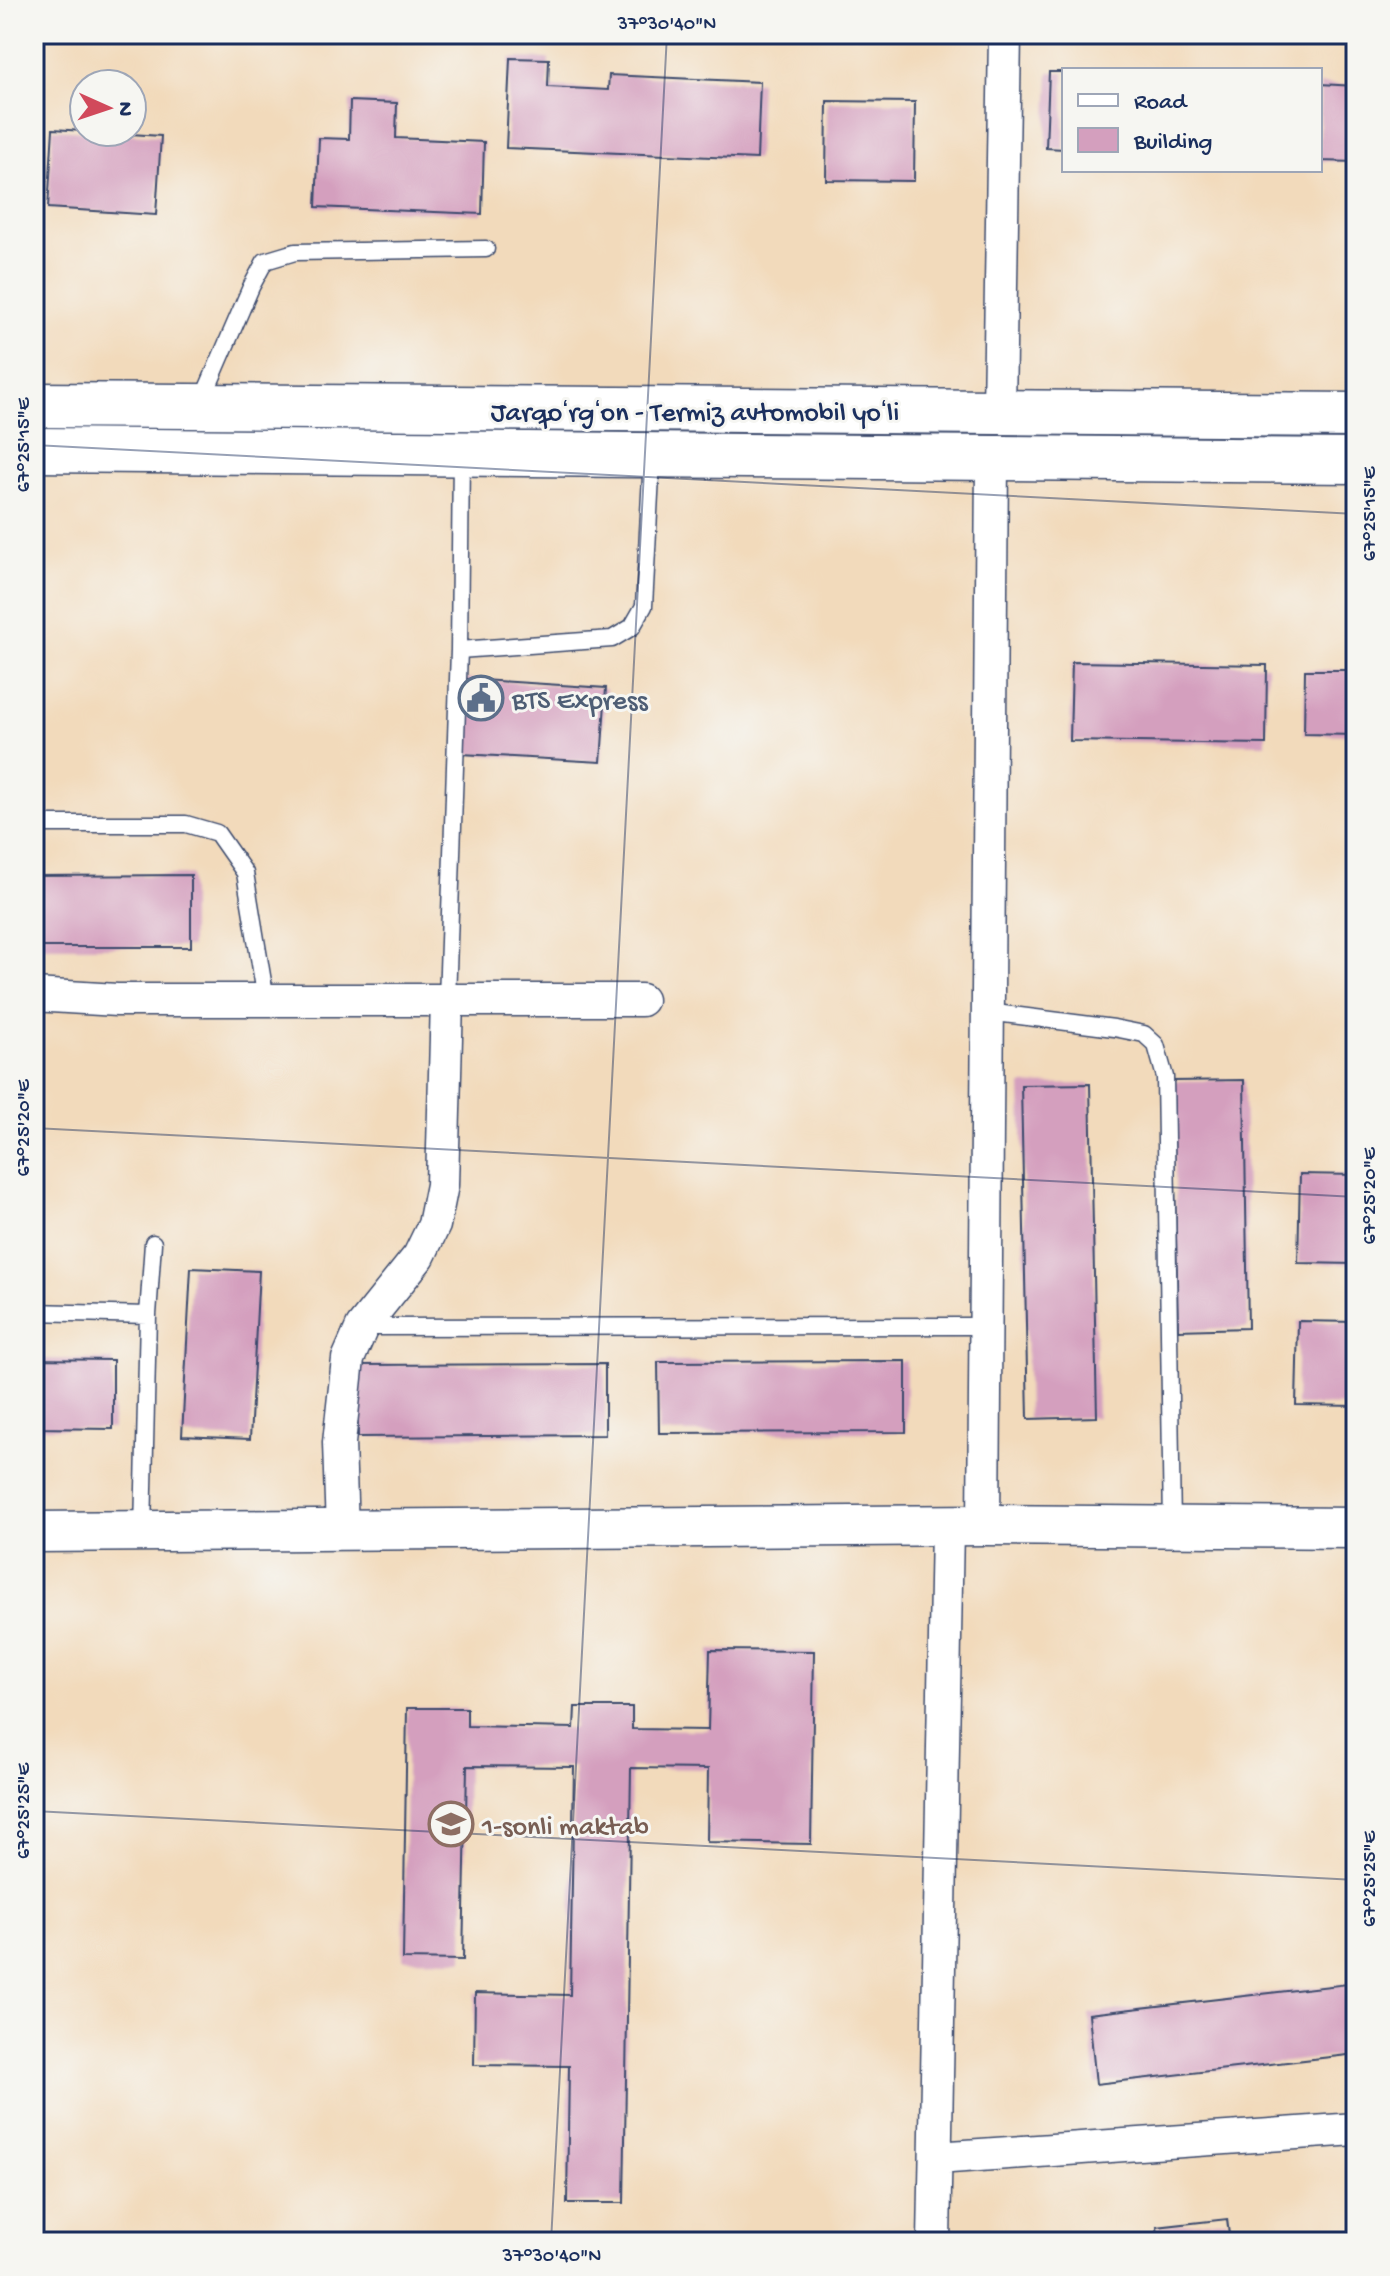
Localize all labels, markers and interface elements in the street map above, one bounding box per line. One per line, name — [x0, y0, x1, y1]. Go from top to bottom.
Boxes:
text: 37°30'40"N — [617, 14, 716, 37]
north arrow — [68, 68, 148, 148]
legend — [1062, 68, 1322, 172]
text: Road — [1134, 89, 1188, 118]
text: N — [111, 101, 137, 117]
text: Building — [1133, 129, 1212, 158]
text: 67°25'15"E — [14, 396, 37, 492]
street label: Jarqoʻrgʻon - Termiz avtomobil yoʻli — [491, 398, 899, 431]
text: 67°25'15"E — [1360, 465, 1383, 561]
public building icon: BTS Express — [457, 674, 505, 722]
place label: BTS Express — [511, 686, 648, 719]
text: 67°25'20"E — [14, 1078, 37, 1176]
text: 67°25'20"E — [1360, 1146, 1383, 1244]
text: 67°25'25"E — [14, 1761, 37, 1859]
school or university icon: 1-sonli maktab — [427, 1800, 475, 1848]
place label: 1-sonli maktab — [481, 1812, 649, 1845]
text: 67°25'25"E — [1360, 1829, 1383, 1927]
text: 37°30'40"N — [502, 2246, 601, 2269]

